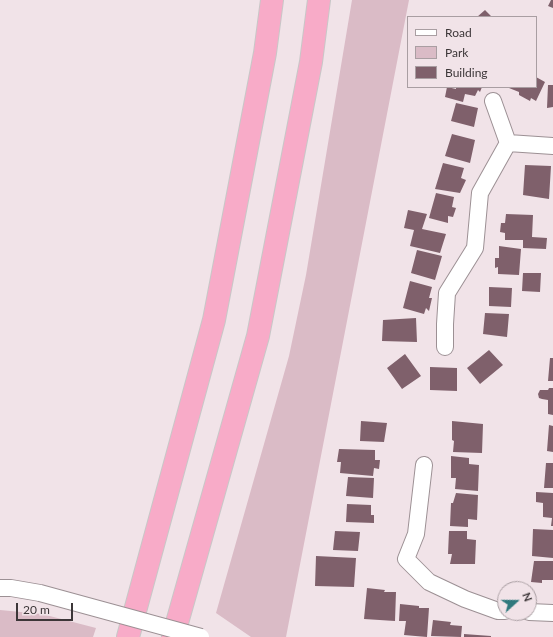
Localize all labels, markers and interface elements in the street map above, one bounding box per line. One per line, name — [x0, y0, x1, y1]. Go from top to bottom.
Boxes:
legend — [407, 16, 537, 88]
text: Road — [445, 25, 472, 40]
text: Park — [445, 45, 468, 60]
text: Building — [445, 65, 488, 80]
north arrow — [497, 581, 537, 621]
text: N — [520, 591, 535, 603]
scale bar — [18, 595, 75, 621]
text: 20 m — [23, 602, 50, 617]

